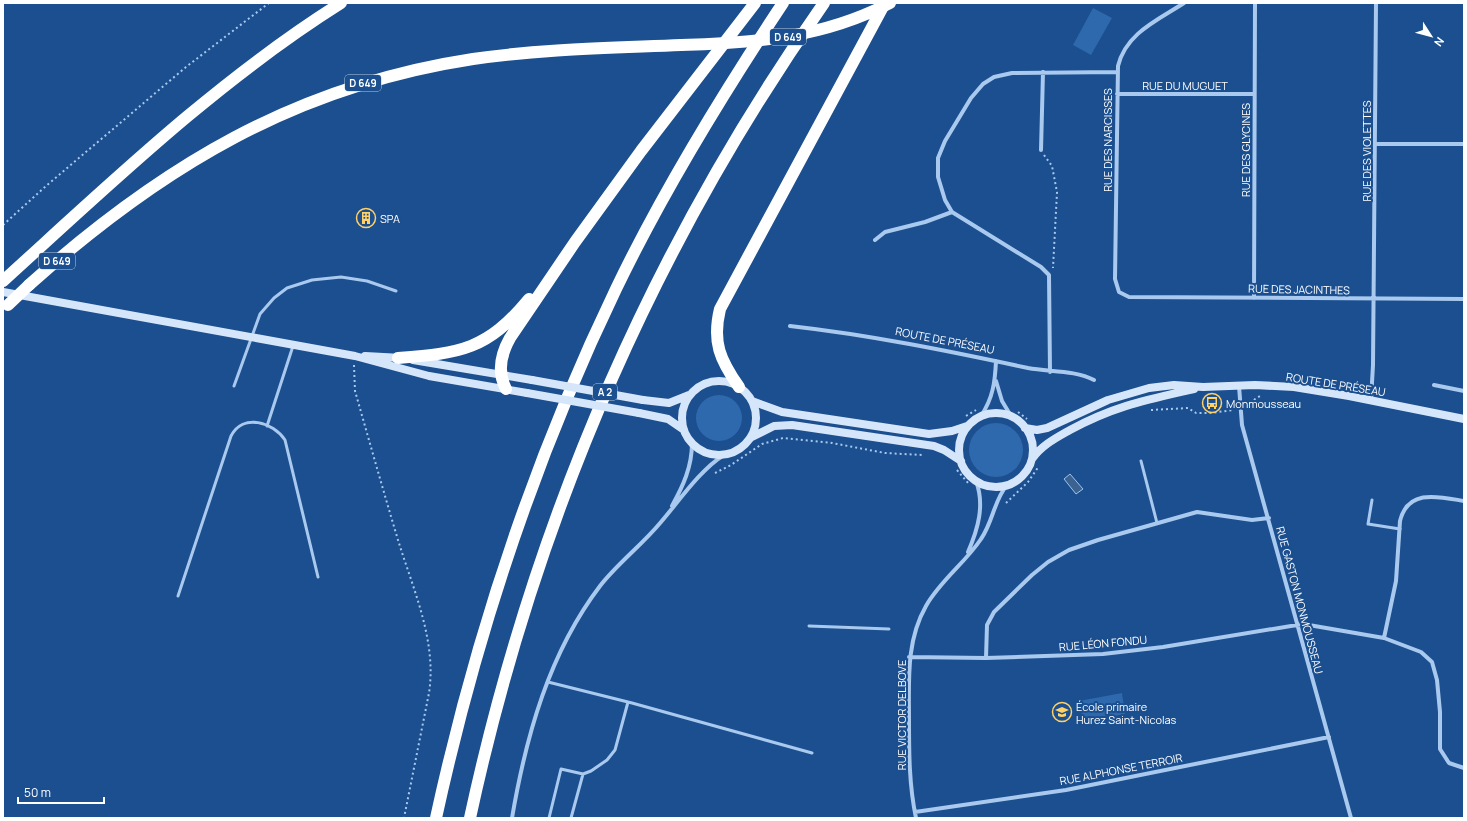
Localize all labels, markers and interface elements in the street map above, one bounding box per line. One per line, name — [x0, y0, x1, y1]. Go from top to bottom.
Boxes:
north arrow — [1411, 16, 1451, 56]
road number: D 649 — [770, 29, 806, 45]
text: N — [1431, 35, 1448, 50]
road number: D 649 — [345, 75, 381, 91]
street label: RUE DU MUGUET — [1142, 78, 1228, 93]
street label: RUE DES NARCISSES — [1100, 88, 1115, 192]
street label: RUE DES VIOLETTES — [1359, 100, 1374, 202]
street label: RUE DES GLYCINES — [1238, 103, 1253, 197]
building icon: SPA — [355, 207, 377, 229]
place label: SPA — [380, 211, 400, 226]
road number: D 649 — [39, 253, 75, 269]
street label: RUE DES JACINTHES — [1248, 281, 1350, 297]
street label: ROUTE DE PRÉSEAU — [894, 323, 996, 357]
street label: ROUTE DE PRÉSEAU — [1285, 369, 1387, 399]
road number: A 2 — [593, 384, 617, 400]
bus stop icon: Monmousseau — [1201, 392, 1223, 414]
place label: Monmousseau — [1226, 396, 1301, 411]
street label: RUE GASTON MONMOUSSEAU — [1273, 525, 1327, 675]
street label: RUE LÉON FONDU — [1058, 632, 1148, 654]
street label: RUE VICTOR DELBOVE — [894, 660, 909, 770]
place label: École primaire Hurez Saint-Nicolas — [1076, 699, 1177, 727]
school or university icon: École primaire Hurez Saint-Nicolas — [1051, 701, 1073, 723]
street label: RUE ALPHONSE TERROIR — [1058, 750, 1184, 788]
scale bar — [18, 779, 104, 805]
text: 50 m — [24, 784, 51, 801]

